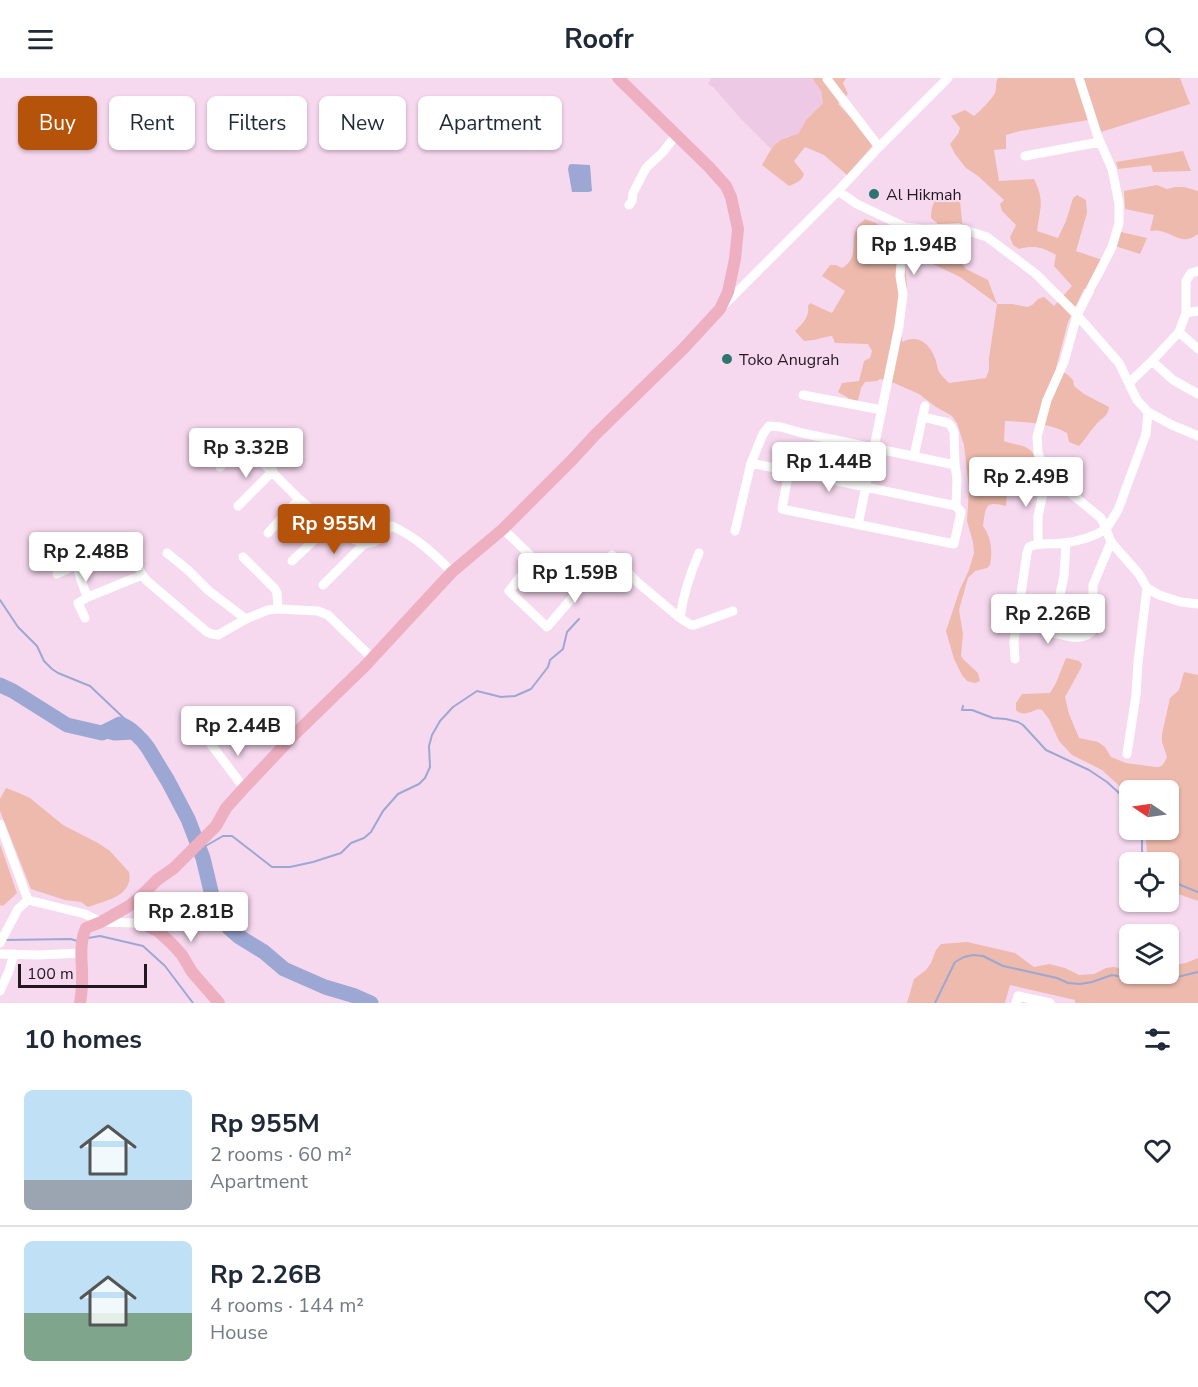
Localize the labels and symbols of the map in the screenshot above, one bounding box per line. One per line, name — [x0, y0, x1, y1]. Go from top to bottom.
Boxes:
place label: Al Hikmah — [886, 184, 962, 206]
marker: Al Hikmah — [867, 187, 881, 201]
pin: Rp 1.94B — [852, 225, 976, 276]
place label: Toko Anugrah — [739, 349, 839, 371]
marker: Toko Anugrah — [720, 352, 734, 366]
pin: Rp 3.32B — [184, 428, 308, 479]
pin: Rp 1.44B — [767, 442, 891, 493]
pin: Rp 2.49B — [964, 457, 1088, 508]
pin: Rp 955M — [279, 504, 389, 555]
pin: Rp 2.48B — [24, 532, 148, 583]
pin: Rp 1.59B — [513, 553, 637, 604]
pin: Rp 2.26B — [986, 594, 1110, 645]
pin: Rp 2.44B — [176, 706, 300, 757]
north arrow — [1119, 780, 1179, 840]
pin: Rp 2.81B — [129, 892, 253, 943]
scale bar — [18, 961, 147, 988]

